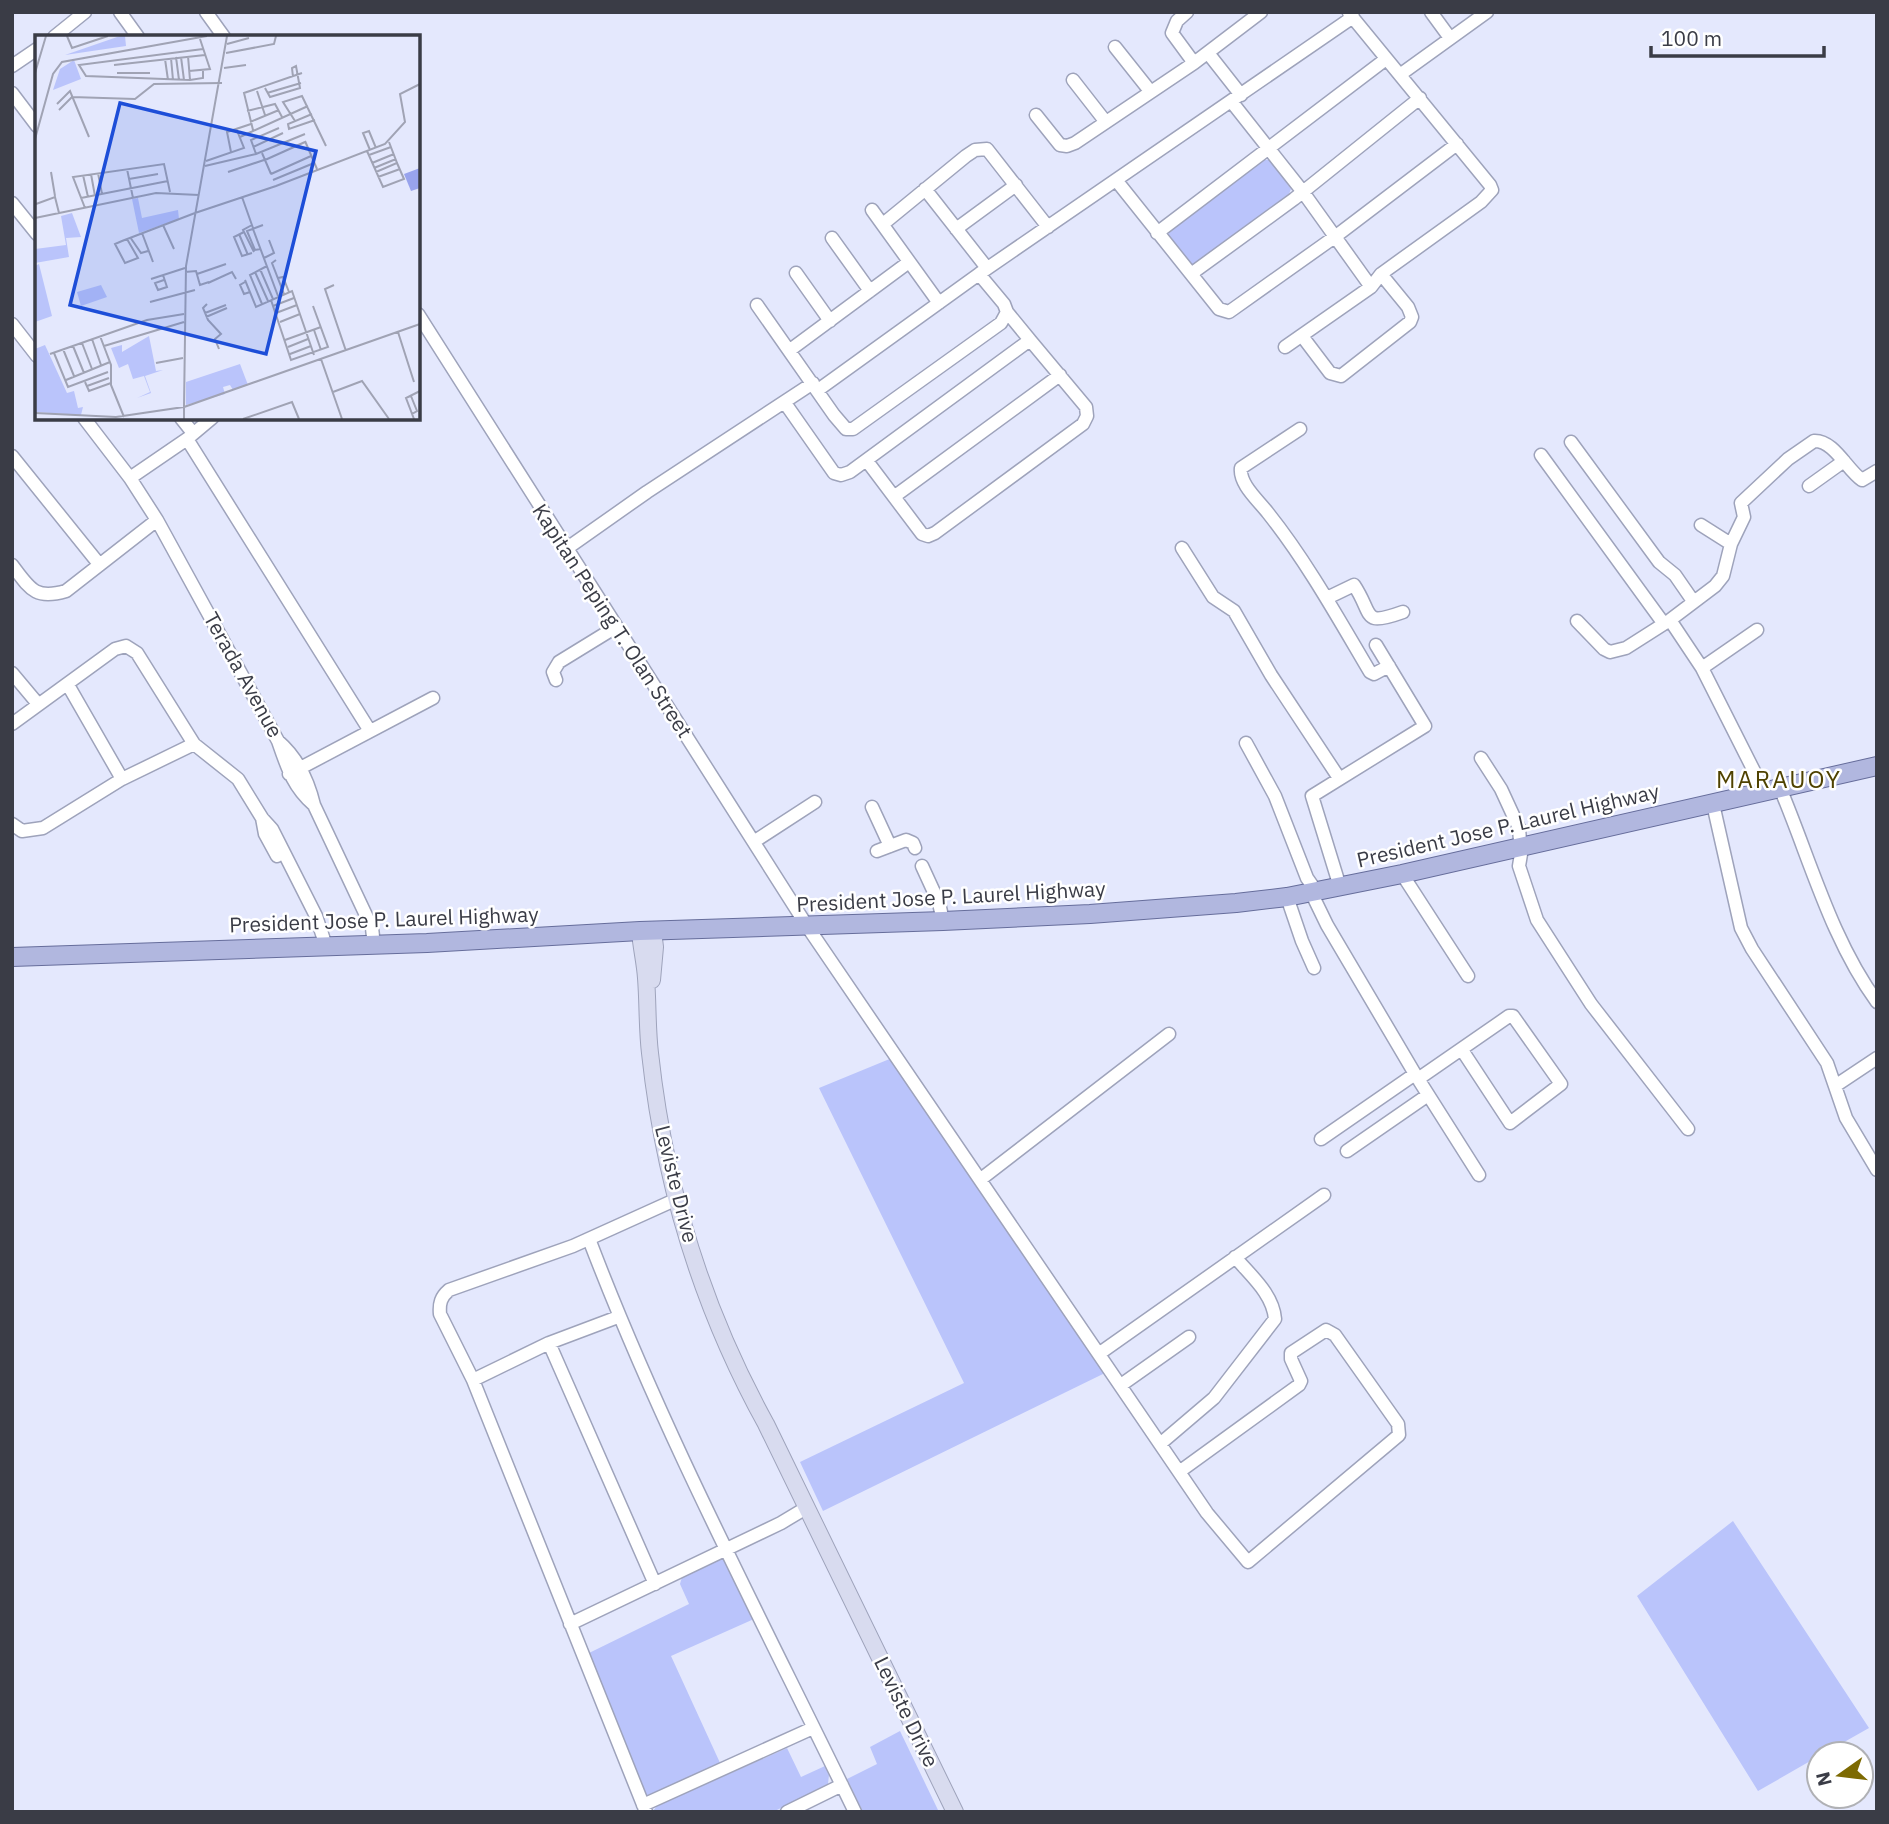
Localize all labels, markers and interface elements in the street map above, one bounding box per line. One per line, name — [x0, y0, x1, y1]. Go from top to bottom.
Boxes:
scale bar — [1651, 14, 1824, 58]
text: 100 m — [1661, 24, 1722, 52]
inset map — [35, 35, 420, 420]
street label: Kapitan Peping T. Olan Street — [527, 498, 699, 743]
street label: Terada Avenue — [198, 607, 290, 742]
district label: MARAUOY — [1716, 763, 1842, 795]
street label: President Jose P. Laurel Highway — [1354, 776, 1662, 873]
street label: President Jose P. Laurel Highway — [796, 874, 1107, 918]
street label: President Jose P. Laurel Highway — [229, 900, 540, 938]
street label: Leviste Drive — [649, 1122, 705, 1245]
street label: Leviste Drive — [868, 1652, 946, 1772]
north arrow — [1805, 1740, 1875, 1810]
text: N — [1810, 1770, 1837, 1789]

